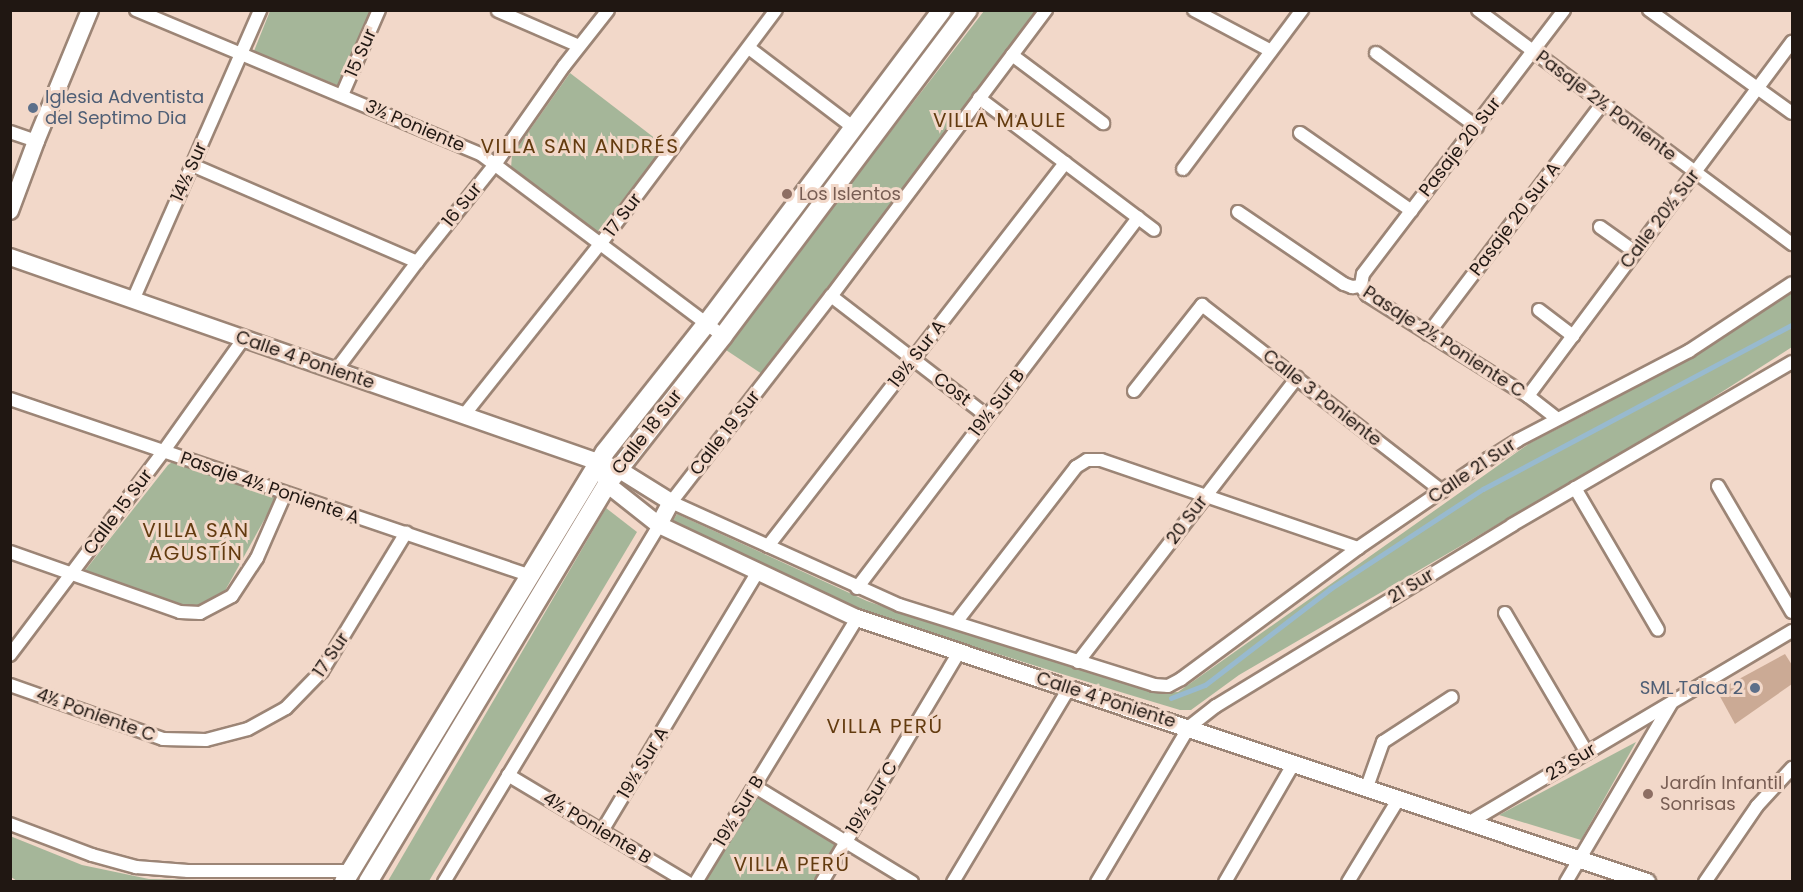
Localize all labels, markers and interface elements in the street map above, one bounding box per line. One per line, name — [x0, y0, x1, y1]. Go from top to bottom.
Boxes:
street label: 15 Sur — [341, 25, 381, 81]
street label: Pasaje 2½ Poniente — [1532, 46, 1680, 166]
place label: Iglesia Adventista del Septimo Dia — [45, 87, 204, 130]
street label: Pasaje 20 Sur — [1415, 93, 1505, 201]
street label: 3½ Poniente — [362, 95, 468, 157]
marker: Iglesia Adventista del Septimo Dia — [26, 101, 40, 115]
district label: VILLA MAULE — [933, 108, 1067, 132]
district label: VILLA SAN ANDRÉS — [481, 134, 679, 158]
street label: 14½ Sur — [166, 139, 212, 205]
street label: Pasaje 20 Sur A — [1465, 158, 1565, 280]
street label: Calle 20½ Sur — [1616, 165, 1704, 273]
street label: 16 Sur — [438, 178, 486, 232]
place label: Los Islentos — [799, 183, 901, 205]
marker: Los Islentos — [780, 187, 794, 201]
street label: 17 Sur — [600, 189, 646, 241]
street label: Pasaje 2½ Poniente C — [1359, 282, 1529, 402]
street label: 19½ Sur A — [884, 316, 950, 392]
street label: Calle 4 Poniente — [233, 326, 377, 394]
street label: Calle 3 Poniente — [1258, 345, 1386, 451]
street label: 19½ Sur B — [965, 365, 1029, 441]
street label: Cost — [929, 368, 975, 410]
street label: Calle 18 Sur — [607, 385, 687, 479]
street label: Calle 19 Sur — [685, 386, 765, 480]
street label: Calle 21 Sur — [1424, 434, 1520, 508]
street label: Pasaje 4½ Poniente A — [178, 447, 362, 529]
street label: Calle 15 Sur — [79, 465, 157, 559]
street label: 20 Sur — [1162, 491, 1212, 549]
district label: VILLA SAN AGUSTÍN — [142, 519, 250, 566]
street label: 21 Sur — [1384, 564, 1438, 608]
street label: 17 Sur — [308, 629, 354, 681]
street label: Calle 4 Poniente — [1034, 667, 1178, 733]
place label: SML Talca 2 — [1640, 677, 1743, 699]
marker: SML Talca 2 — [1748, 681, 1762, 695]
street label: 4½ Poniente C — [33, 683, 159, 747]
district label: VILLA PERÚ — [826, 714, 944, 738]
street label: 19½ Sur A — [613, 723, 673, 803]
street label: 23 Sur — [1542, 739, 1600, 785]
street label: 19½ Sur C — [842, 757, 902, 839]
street label: 19½ Sur B — [709, 772, 769, 850]
place label: Jardín Infantil Sonrisas — [1660, 773, 1782, 816]
street label: 4½ Poniente B — [539, 787, 655, 869]
marker: Jardín Infantil Sonrisas — [1641, 787, 1655, 801]
district label: VILLA PERÚ — [733, 852, 851, 876]

